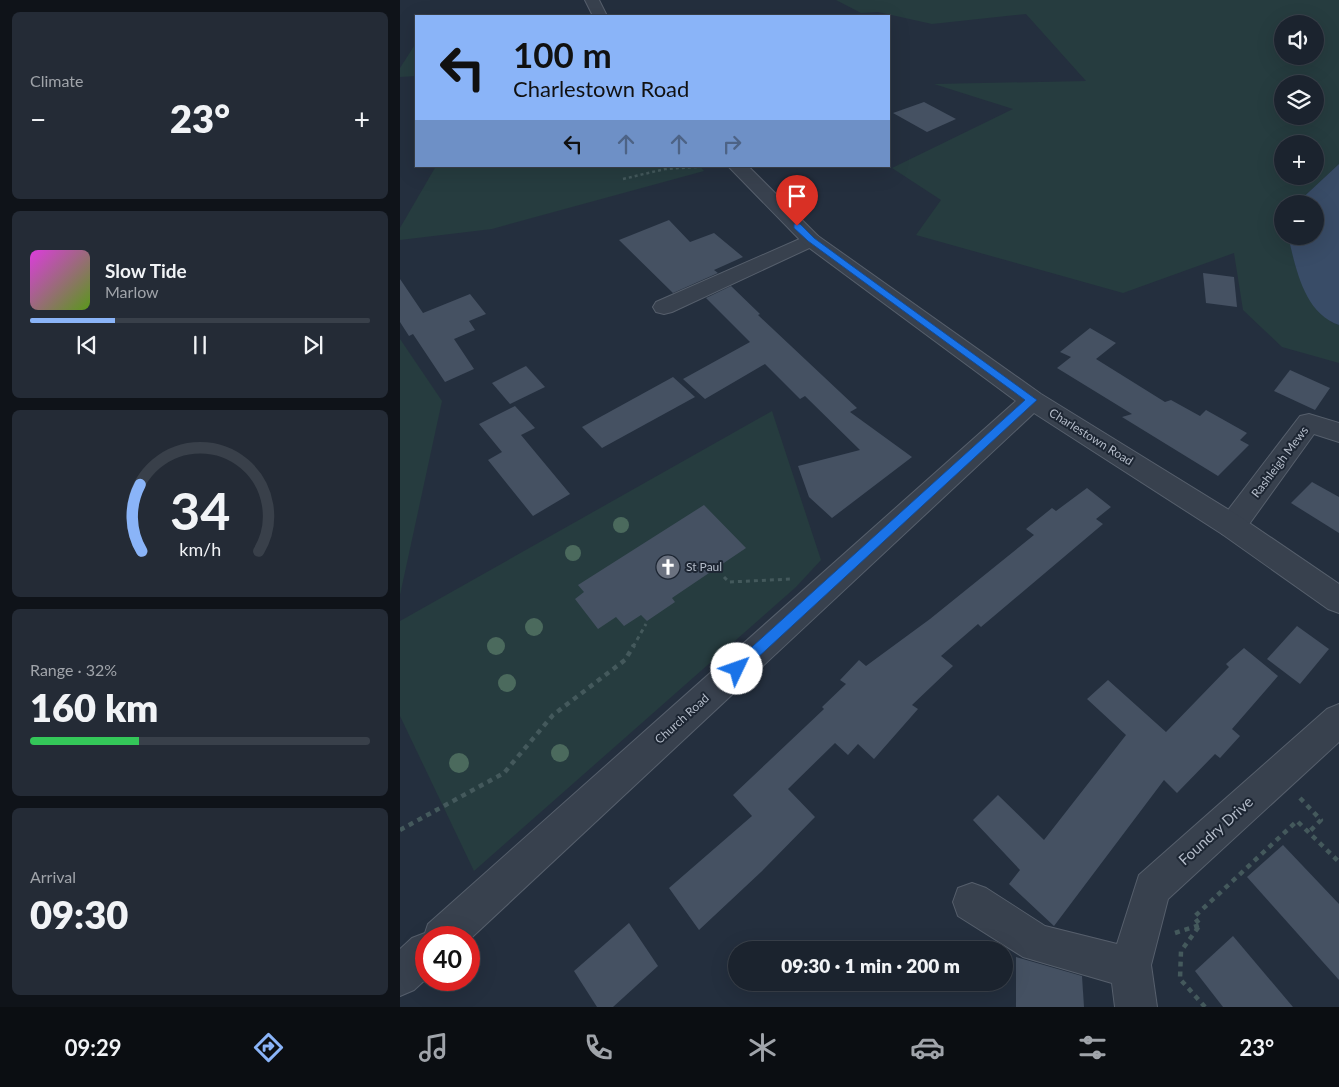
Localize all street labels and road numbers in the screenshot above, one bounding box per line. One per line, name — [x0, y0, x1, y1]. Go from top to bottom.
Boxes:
street label: Charlestown Road — [1046, 405, 1136, 468]
street label: Rashleigh Mews — [1248, 423, 1311, 500]
street label: Church Road — [652, 690, 712, 747]
street label: Foundry Drive — [1174, 792, 1256, 868]

